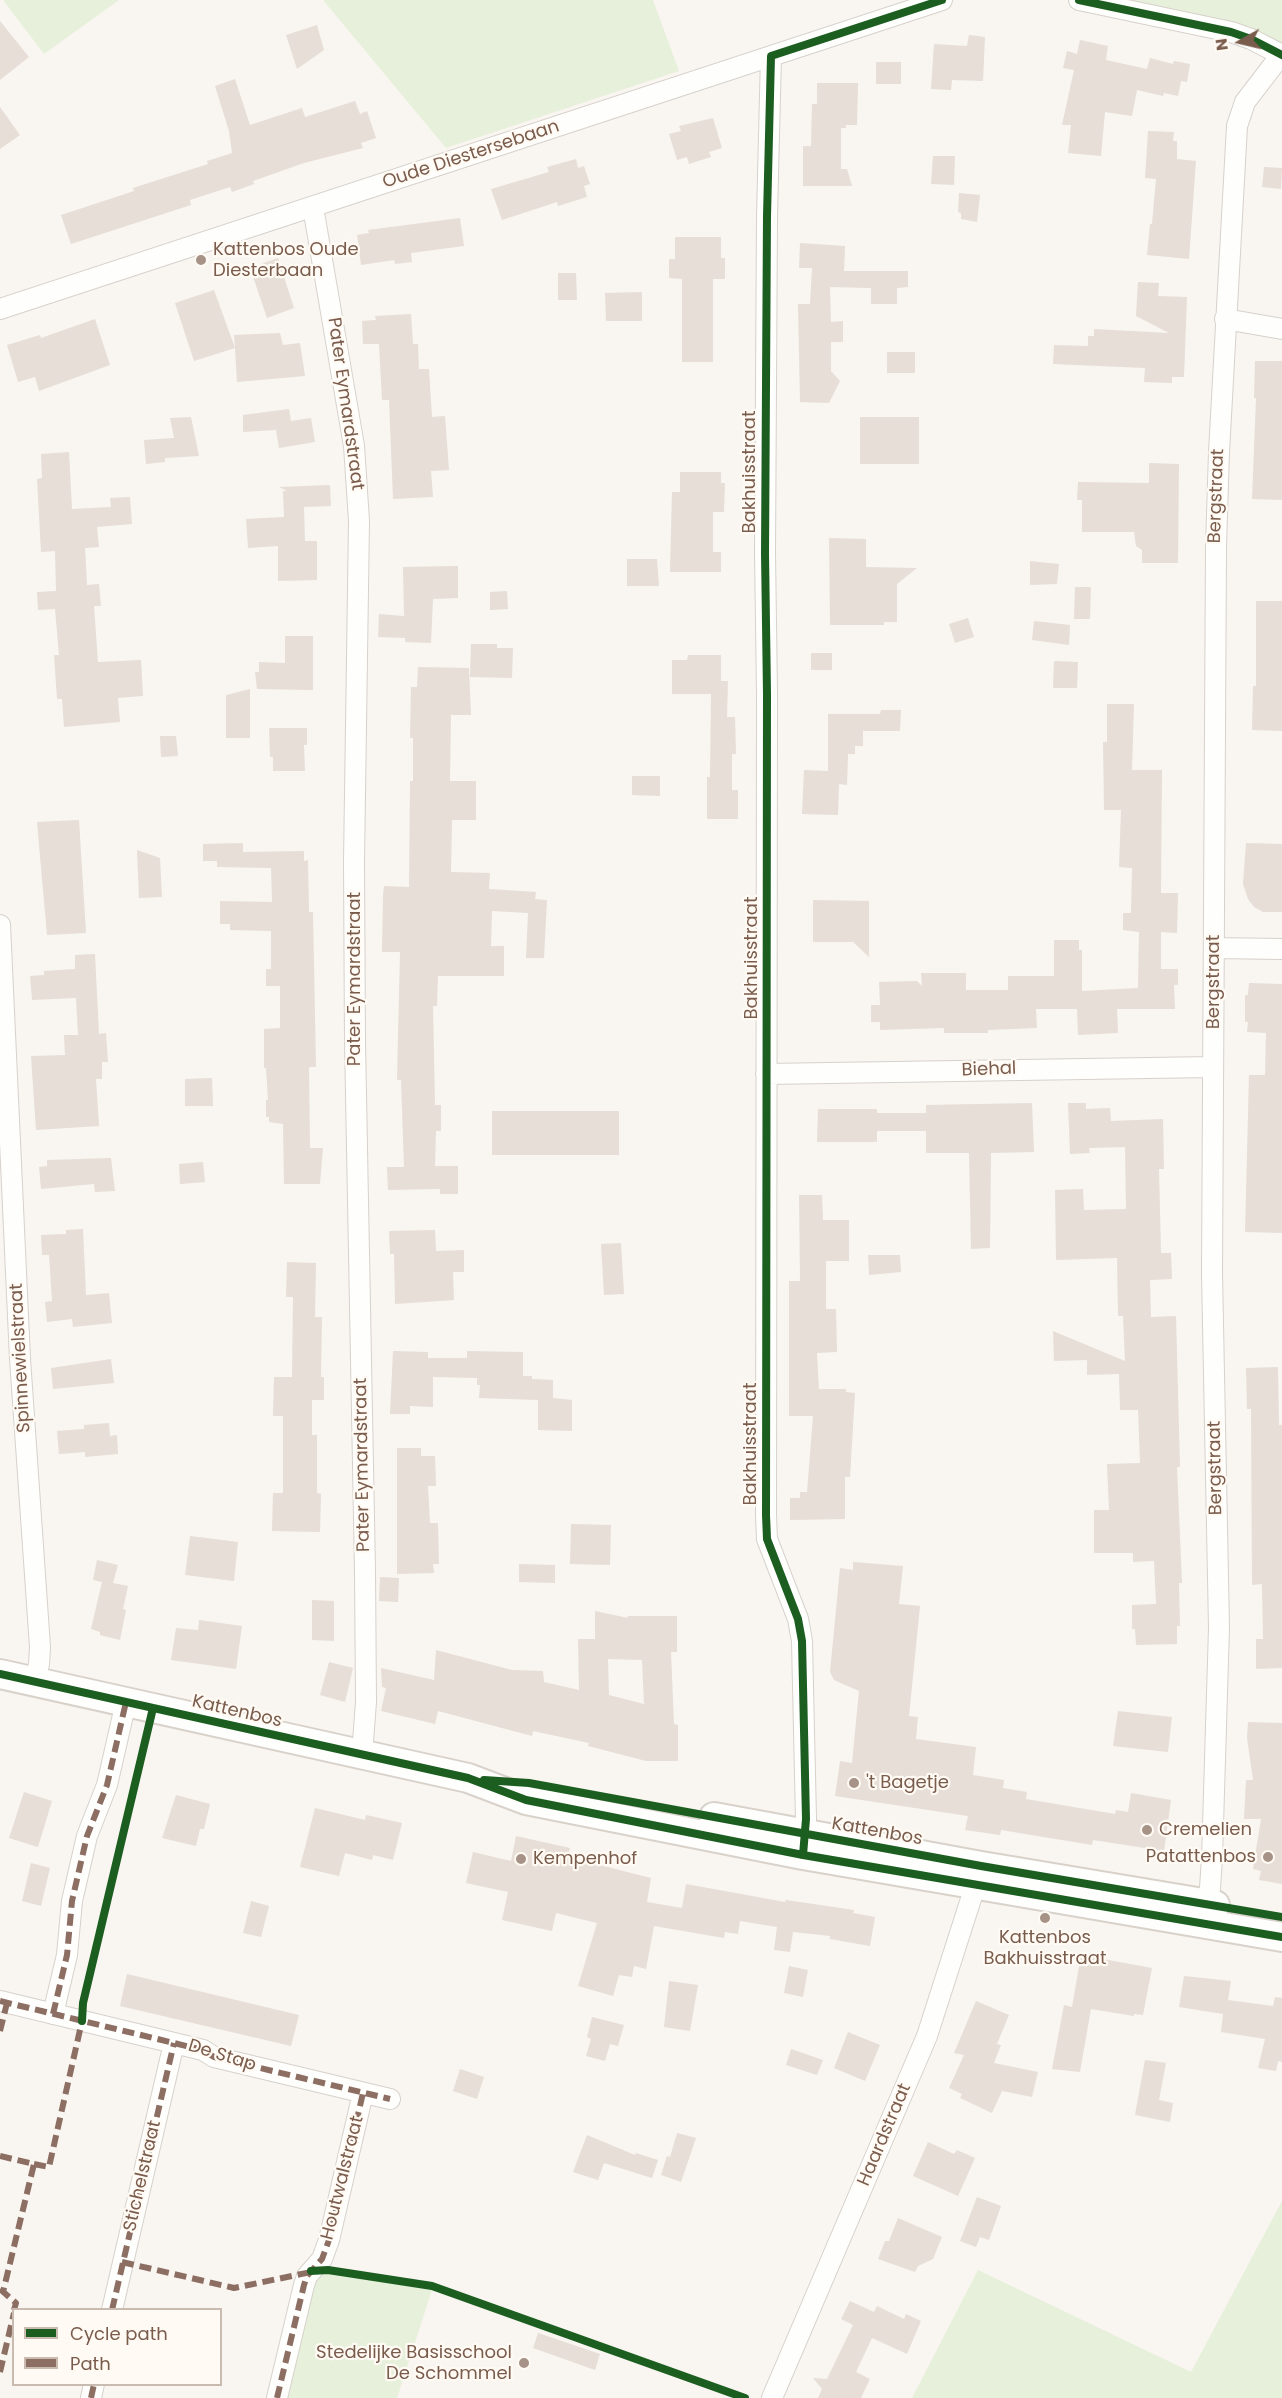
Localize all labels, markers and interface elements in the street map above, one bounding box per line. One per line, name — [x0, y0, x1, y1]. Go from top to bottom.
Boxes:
north arrow — [1210, 12, 1270, 72]
text: N — [1209, 37, 1234, 52]
street label: Oude Diestersebaan — [380, 116, 562, 194]
place label: Kattenbos Oude Diesterbaan — [213, 239, 359, 282]
marker: Kattenbos Oude Diesterbaan — [194, 253, 208, 267]
street label: Pater Eymardstraat — [322, 316, 368, 492]
street label: Bakhuisstraat — [739, 411, 761, 533]
street label: Bergstraat — [1205, 448, 1229, 544]
street label: Pater Eymardstraat — [344, 892, 366, 1066]
street label: Bakhuisstraat — [741, 897, 763, 1019]
street label: Bergstraat — [1203, 935, 1225, 1029]
street label: Biehal — [961, 1058, 1017, 1082]
street label: Spinnewielstraat — [6, 1283, 36, 1433]
street label: Pater Eymardstraat — [351, 1378, 375, 1552]
street label: Bakhuisstraat — [740, 1383, 762, 1505]
street label: Bergstraat — [1204, 1421, 1228, 1515]
street label: Kattenbos — [190, 1691, 284, 1733]
place label: 't Bagetje — [866, 1772, 949, 1794]
marker: 't Bagetje — [847, 1776, 861, 1790]
street label: Kattenbos — [830, 1813, 924, 1851]
place label: Cremelien — [1159, 1819, 1252, 1841]
marker: Cremelien — [1140, 1823, 1154, 1837]
place label: Patattenbos — [1146, 1846, 1256, 1868]
place label: Kempenhof — [533, 1848, 637, 1870]
marker: Patattenbos — [1261, 1850, 1275, 1864]
marker: Kempenhof — [514, 1852, 528, 1866]
marker: Kattenbos Bakhuisstraat — [1038, 1911, 1052, 1925]
place label: Kattenbos Bakhuisstraat — [984, 1927, 1106, 1970]
street label: De Stap — [185, 2035, 259, 2077]
street label: Haardstraat — [854, 2081, 916, 2189]
street label: Houtwalstraat — [317, 2114, 369, 2242]
street label: Stichelstraat — [120, 2118, 166, 2234]
legend — [12, 2308, 222, 2386]
text: Cycle path — [70, 2321, 168, 2346]
place label: Stedelijke Basisschool De Schommel — [316, 2342, 512, 2384]
text: Path — [70, 2351, 111, 2376]
marker: Stedelijke Basisschool De Schommel — [517, 2356, 531, 2370]

